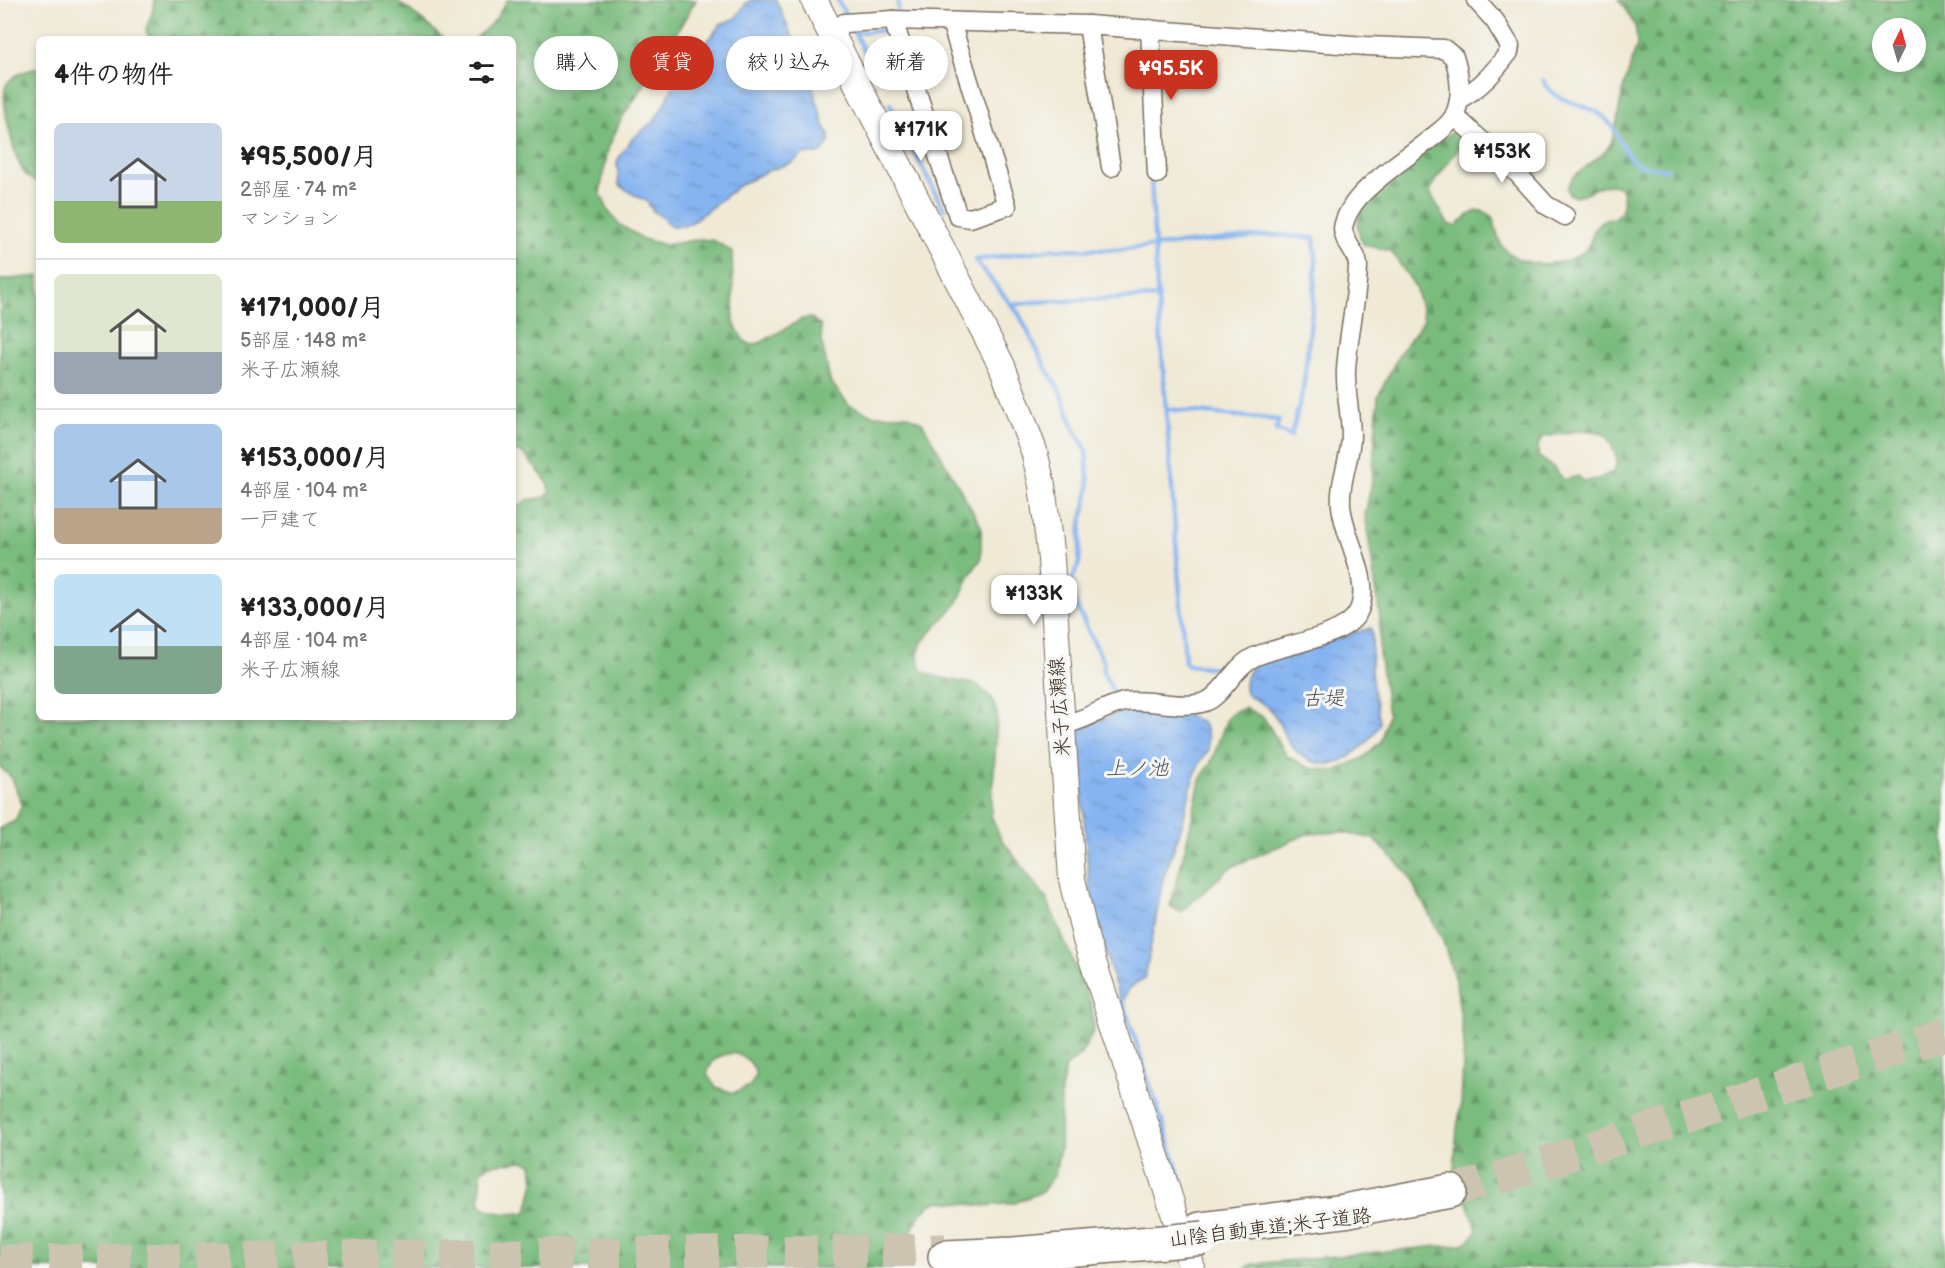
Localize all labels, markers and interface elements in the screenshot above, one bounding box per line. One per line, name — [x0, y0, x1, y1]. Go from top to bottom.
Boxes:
north arrow — [1872, 18, 1926, 72]
map controls — [1872, 18, 1926, 72]
chip: 購入 — [534, 36, 618, 90]
chip: 賃貸 — [630, 36, 714, 90]
chip: 絞り込み — [726, 36, 852, 90]
chip: 新着 — [864, 36, 948, 90]
pin: ¥95.5K — [1122, 50, 1220, 101]
icon: filters — [465, 56, 498, 89]
text: ¥95.5K — [1138, 57, 1204, 81]
text: 4件の物件 — [54, 60, 173, 91]
pin: ¥171K — [879, 111, 963, 162]
text: ¥171K — [894, 118, 948, 142]
pin: ¥153K — [1460, 133, 1544, 184]
text: ¥153K — [1473, 140, 1531, 164]
text: ¥95,500/月 — [240, 142, 378, 173]
icon: home — [102, 147, 174, 219]
text: 2部屋 · 74 m² — [240, 178, 357, 202]
text: マンション — [240, 207, 339, 231]
text: ¥171,000/月 — [240, 293, 385, 324]
icon: home — [102, 298, 174, 370]
text: 5部屋 · 148 m² — [240, 329, 367, 353]
text: 米子広瀬線 — [240, 358, 340, 382]
text: ¥153,000/月 — [240, 443, 390, 474]
icon: home — [102, 448, 174, 520]
text: 4部屋 · 104 m² — [240, 479, 368, 503]
text: 一戸建て — [240, 508, 320, 532]
pin: ¥133K — [992, 575, 1076, 626]
text: ¥133K — [1005, 582, 1063, 606]
text: ¥133,000/月 — [240, 593, 390, 624]
icon: home — [102, 598, 174, 670]
text: 4部屋 · 104 m² — [240, 629, 368, 653]
street label: 米子広瀬線 — [1045, 656, 1075, 758]
text: 米子広瀬線 — [240, 658, 340, 682]
water label: 古堤 — [1302, 686, 1345, 711]
water label: 上ノ池 — [1106, 756, 1169, 781]
street label: 山陰自動車道;米子道路 — [1167, 1204, 1373, 1252]

